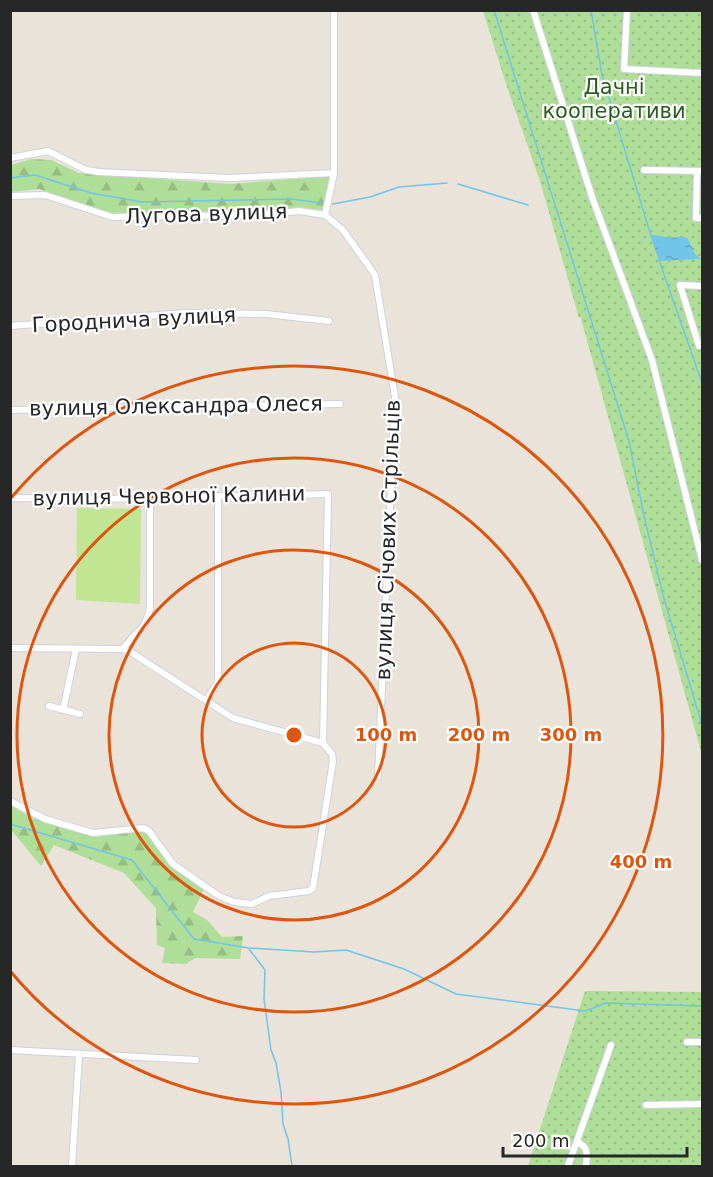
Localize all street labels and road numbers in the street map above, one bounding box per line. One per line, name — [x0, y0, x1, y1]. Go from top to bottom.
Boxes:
street label: Лугова вулиця — [124, 199, 288, 229]
street label: Городнича вулиця — [31, 303, 237, 337]
street label: вулиця Олександра Олеся — [29, 391, 323, 421]
street label: вулиця Січових Стрільців — [371, 399, 405, 681]
street label: вулиця Червоної Калини — [32, 482, 306, 510]

